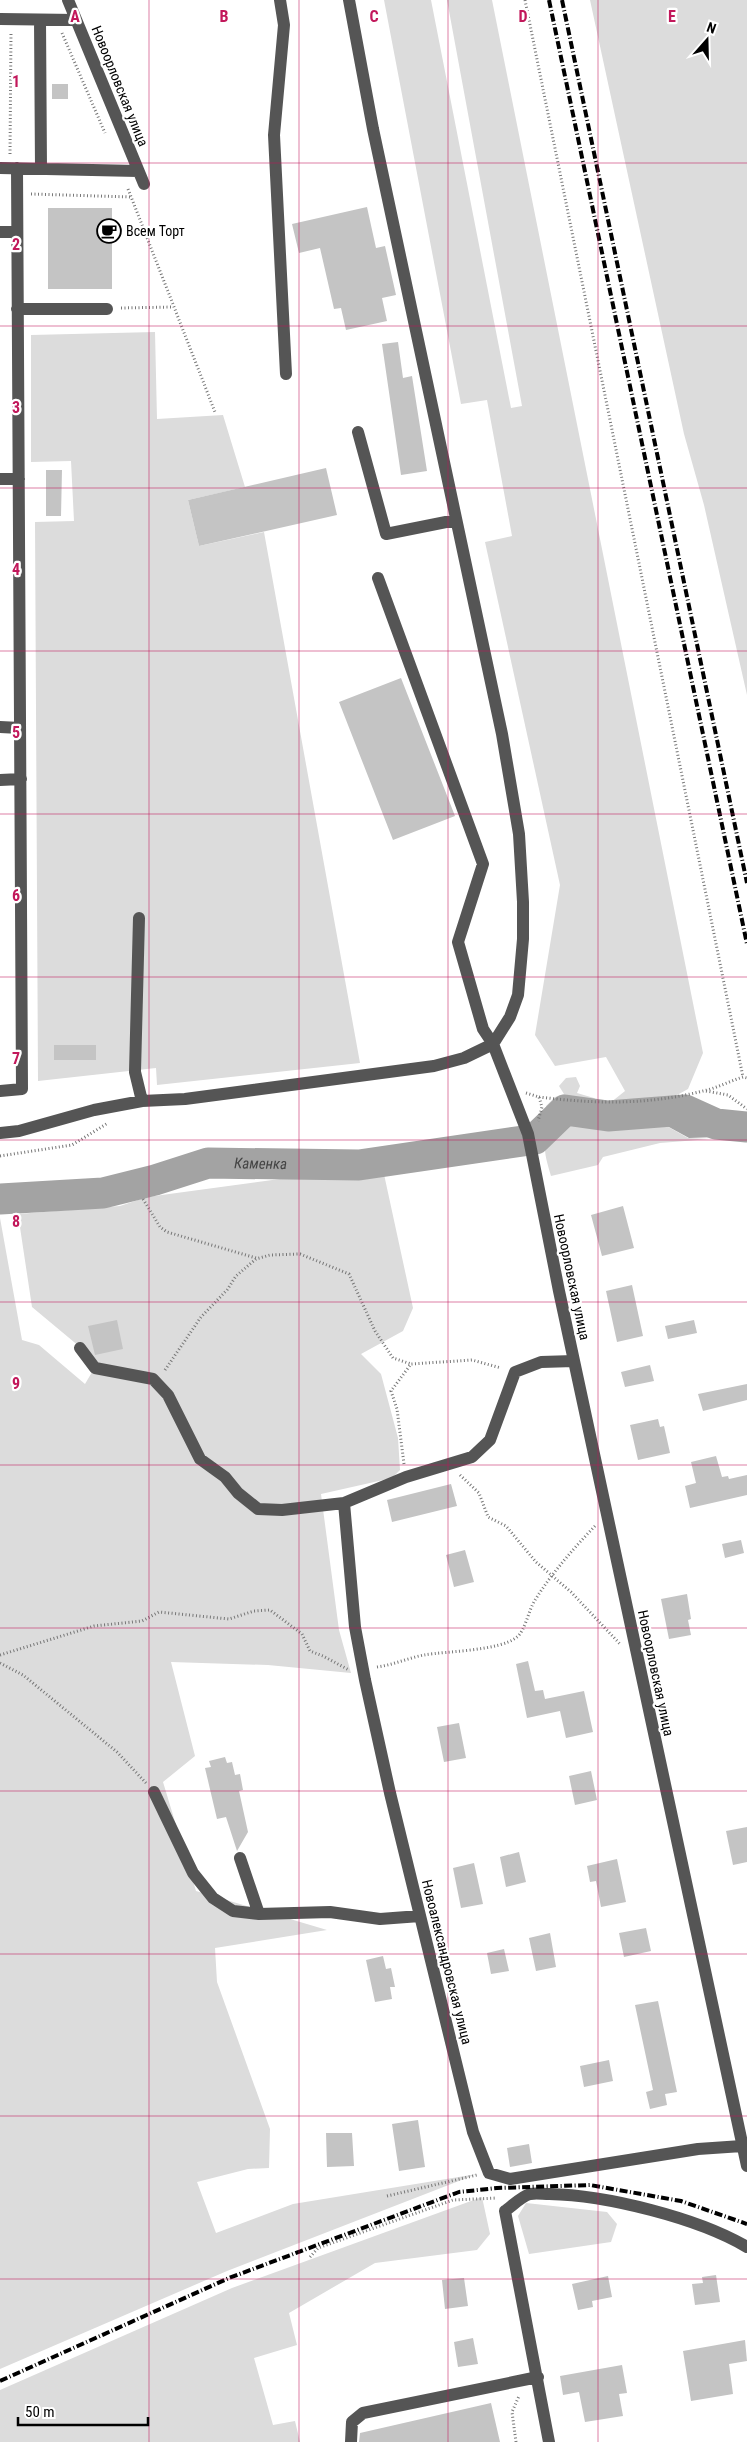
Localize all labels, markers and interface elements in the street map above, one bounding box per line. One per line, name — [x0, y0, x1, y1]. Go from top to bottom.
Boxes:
text: A — [70, 7, 80, 26]
text: B — [220, 7, 229, 26]
text: C — [369, 7, 379, 26]
text: D — [518, 7, 528, 26]
text: E — [668, 7, 676, 26]
north arrow — [682, 15, 732, 65]
text: N — [705, 19, 718, 37]
street label: Новоорловская улица — [88, 23, 152, 149]
text: 1 — [12, 72, 20, 91]
cafe icon: Всем Торт — [96, 218, 122, 244]
place label: Всем Торт — [126, 223, 185, 239]
text: 2 — [12, 235, 20, 254]
text: 3 — [12, 398, 20, 417]
text: 4 — [12, 560, 20, 579]
text: 5 — [12, 723, 20, 742]
text: 6 — [12, 886, 20, 905]
text: 7 — [12, 1049, 20, 1068]
water label: Каменка — [234, 1154, 287, 1173]
text: 8 — [12, 1212, 20, 1231]
street label: Новоорловская улица — [551, 1212, 593, 1342]
text: 9 — [12, 1374, 20, 1393]
street label: Новоорловская улица — [635, 1608, 677, 1738]
street label: Новоалександровская улица — [419, 1878, 475, 2046]
scale bar — [18, 2394, 148, 2426]
text: 50 m — [25, 2403, 55, 2421]

